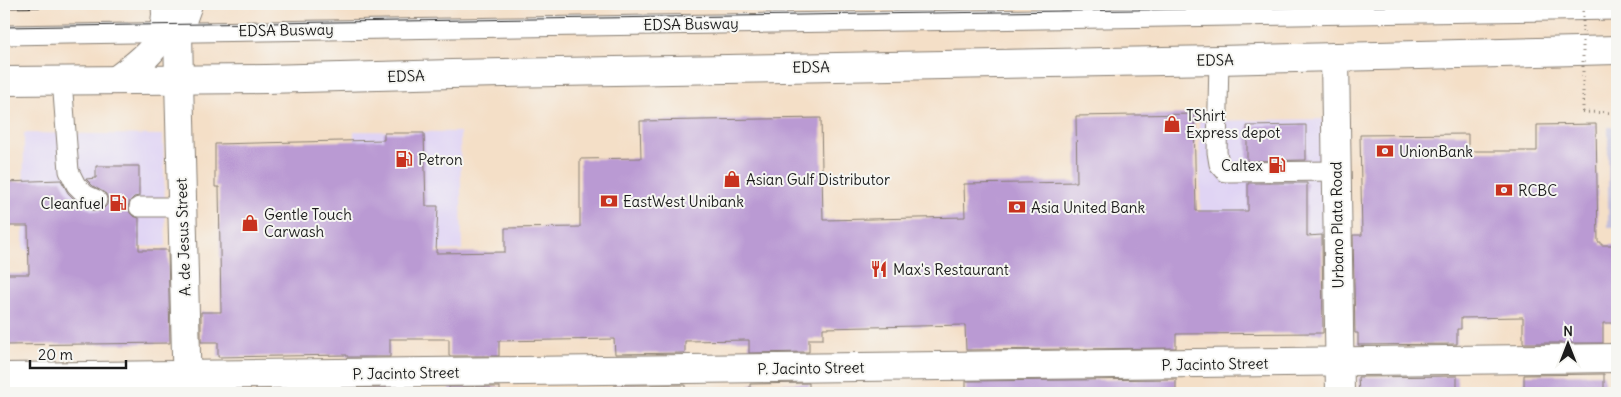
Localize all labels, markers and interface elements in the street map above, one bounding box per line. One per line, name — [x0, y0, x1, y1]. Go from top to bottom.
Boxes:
street label: EDSA Busway — [643, 14, 739, 34]
street label: EDSA Busway — [238, 20, 334, 40]
street label: EDSA — [1196, 50, 1234, 70]
street label: EDSA — [792, 57, 830, 77]
street label: EDSA — [387, 66, 425, 86]
place label: TShirt Express depot — [1186, 106, 1280, 142]
shop icon: TShirt Express depot — [1162, 114, 1182, 134]
bank icon: UnionBank — [1375, 141, 1395, 161]
place label: UnionBank — [1399, 142, 1473, 161]
fuel station icon: Petron — [394, 149, 414, 169]
place label: Petron — [418, 150, 463, 169]
fuel station icon: Caltex — [1267, 155, 1287, 175]
place label: Caltex — [1221, 156, 1264, 175]
street label: Urbano Plata Road — [1326, 161, 1348, 289]
shop icon: Asian Gulf Distributor — [722, 169, 742, 189]
place label: Asian Gulf Distributor — [746, 170, 890, 189]
street label: A. de Jesus Street — [171, 177, 195, 297]
bank icon: RCBC — [1494, 180, 1514, 200]
place label: RCBC — [1518, 181, 1557, 200]
bank icon: EastWest Unibank — [599, 191, 619, 211]
place label: EastWest Unibank — [623, 192, 744, 211]
fuel station icon: Cleanfuel — [108, 193, 128, 213]
place label: Cleanfuel — [40, 194, 104, 213]
bank icon: Asia United Bank — [1007, 197, 1027, 217]
place label: Asia United Bank — [1031, 198, 1146, 217]
place label: Gentle Touch Carwash — [264, 205, 352, 241]
shop icon: Gentle Touch Carwash — [240, 213, 260, 233]
restaurant icon: Max's Restaurant — [869, 259, 889, 279]
place label: Max's Restaurant — [893, 260, 1009, 279]
north arrow — [1544, 320, 1594, 370]
text: N — [1563, 322, 1573, 340]
scale bar — [30, 337, 126, 369]
text: 20 m — [38, 345, 73, 364]
street label: P. Jacinto Street — [1161, 354, 1269, 374]
street label: P. Jacinto Street — [757, 358, 865, 378]
street label: P. Jacinto Street — [352, 363, 460, 383]

